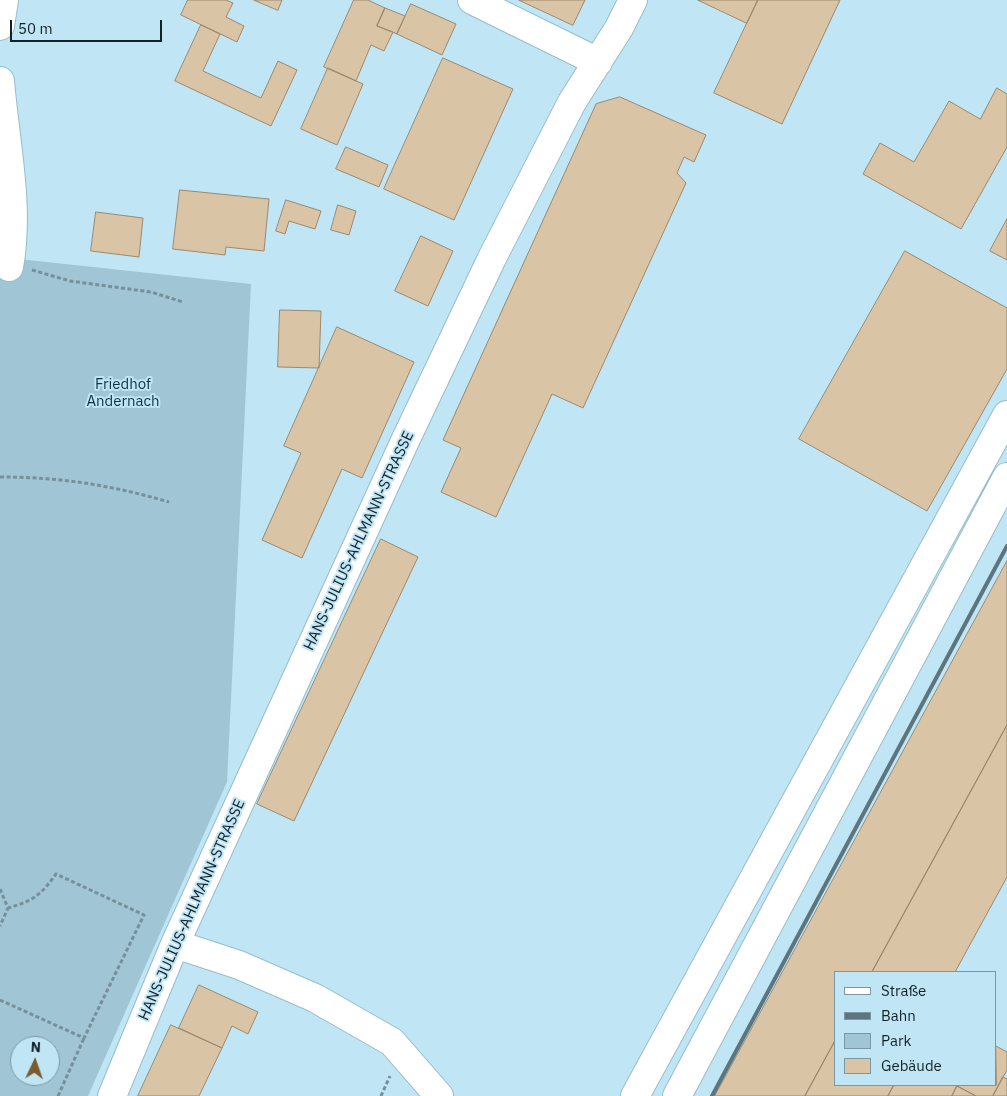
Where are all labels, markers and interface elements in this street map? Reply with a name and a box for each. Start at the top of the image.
scale bar [12,10,165,42]
text: 50 m [18,19,53,38]
park label: Friedhof Andernach [86,376,160,411]
street label: HANS-JULIUS-AHLMANN-STRASSE [300,428,418,654]
street label: HANS-JULIUS-AHLMANN-STRASSE [135,797,249,1023]
legend [834,971,997,1086]
text: Straße [881,981,926,1000]
text: Bahn [881,1006,916,1025]
text: Park [881,1031,911,1050]
north arrow [10,1036,60,1086]
text: N [30,1038,41,1056]
text: Gebäude [881,1056,942,1075]

